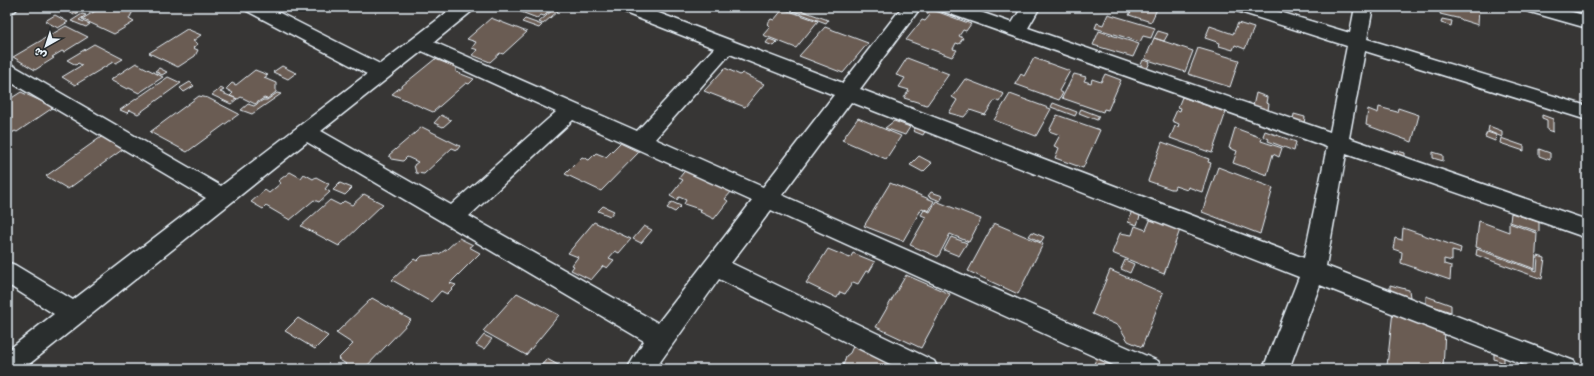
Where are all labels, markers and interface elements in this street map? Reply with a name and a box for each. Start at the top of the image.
north arrow [26,26,66,66]
text: ش [31,45,49,62]

